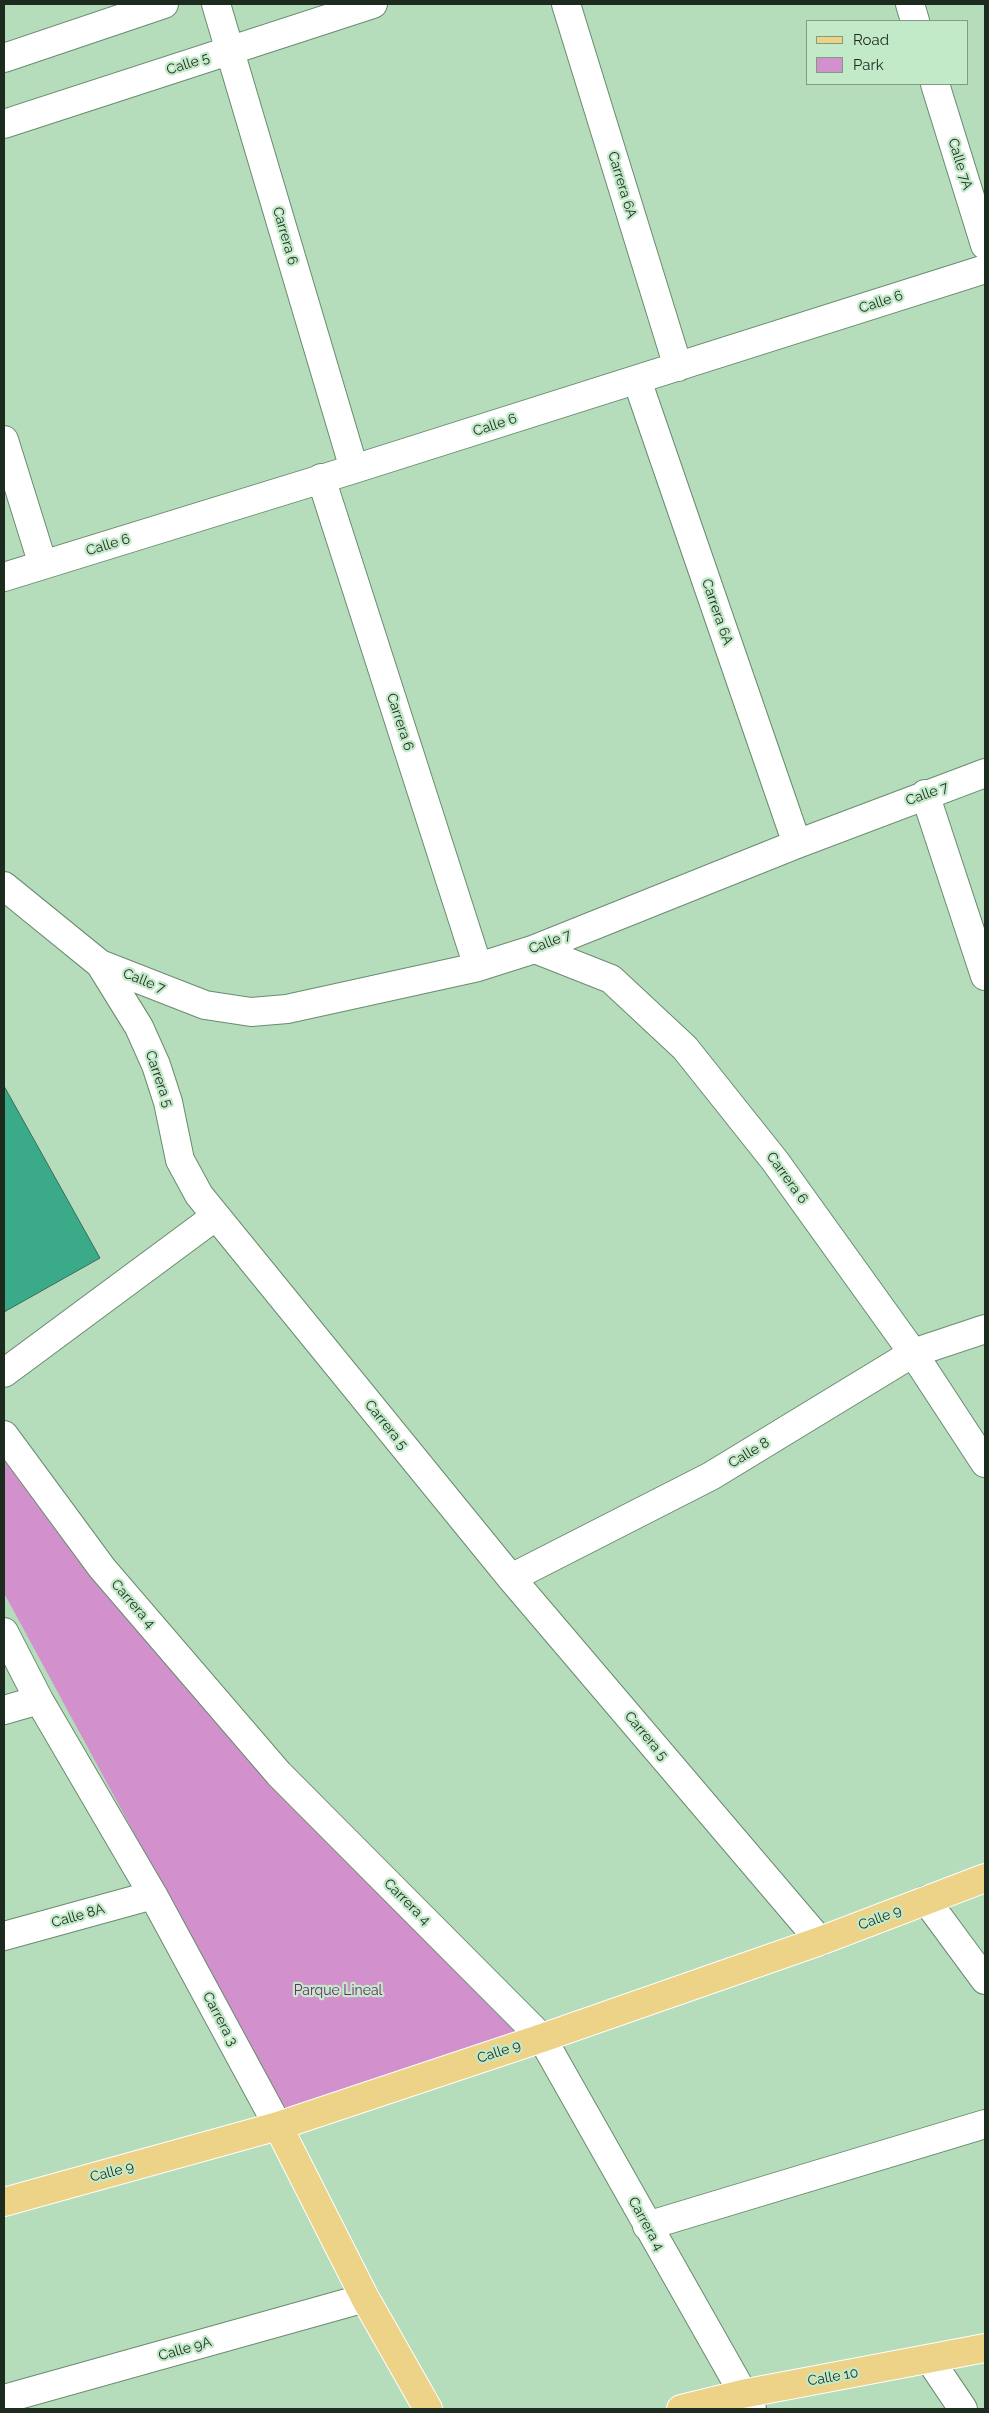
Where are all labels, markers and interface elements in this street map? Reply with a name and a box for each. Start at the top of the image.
legend [806,20,969,85]
text: Road [853,31,889,49]
street label: Calle 5 [164,49,212,79]
text: Park [853,56,884,74]
street label: Calle 7A [944,136,976,192]
street label: Carrera 6A [604,150,640,220]
street label: Carrera 6 [269,205,301,267]
street label: Calle 6 [857,287,905,317]
street label: Calle 6 [471,410,519,440]
street label: Calle 6 [84,530,132,560]
street label: Carrera 6A [698,577,736,647]
street label: Carrera 6 [383,691,417,753]
street label: Calle 7 [903,779,951,809]
street label: Calle 7 [526,926,574,958]
street label: Calle 7 [120,965,168,997]
street label: Carrera 5 [141,1048,177,1110]
street label: Carrera 6 [763,1149,811,1207]
street label: Carrera 5 [361,1397,411,1453]
street label: Calle 8 [725,1434,773,1472]
street label: Carrera 4 [107,1576,159,1632]
street label: Carrera 5 [621,1708,671,1764]
street label: Carrera 4 [380,1875,434,1929]
street label: Calle 8A [50,1900,106,1932]
street label: Calle 9 [856,1902,904,1934]
park label: Parque Lineal [294,1983,382,1999]
street label: Carrera 3 [199,1989,241,2049]
street label: Calle 9 [475,2037,523,2067]
street label: Calle 9 [88,2158,136,2186]
street label: Carrera 4 [624,2194,668,2254]
street label: Calle 9A [157,2333,213,2365]
street label: Calle 10 [806,2364,860,2390]

